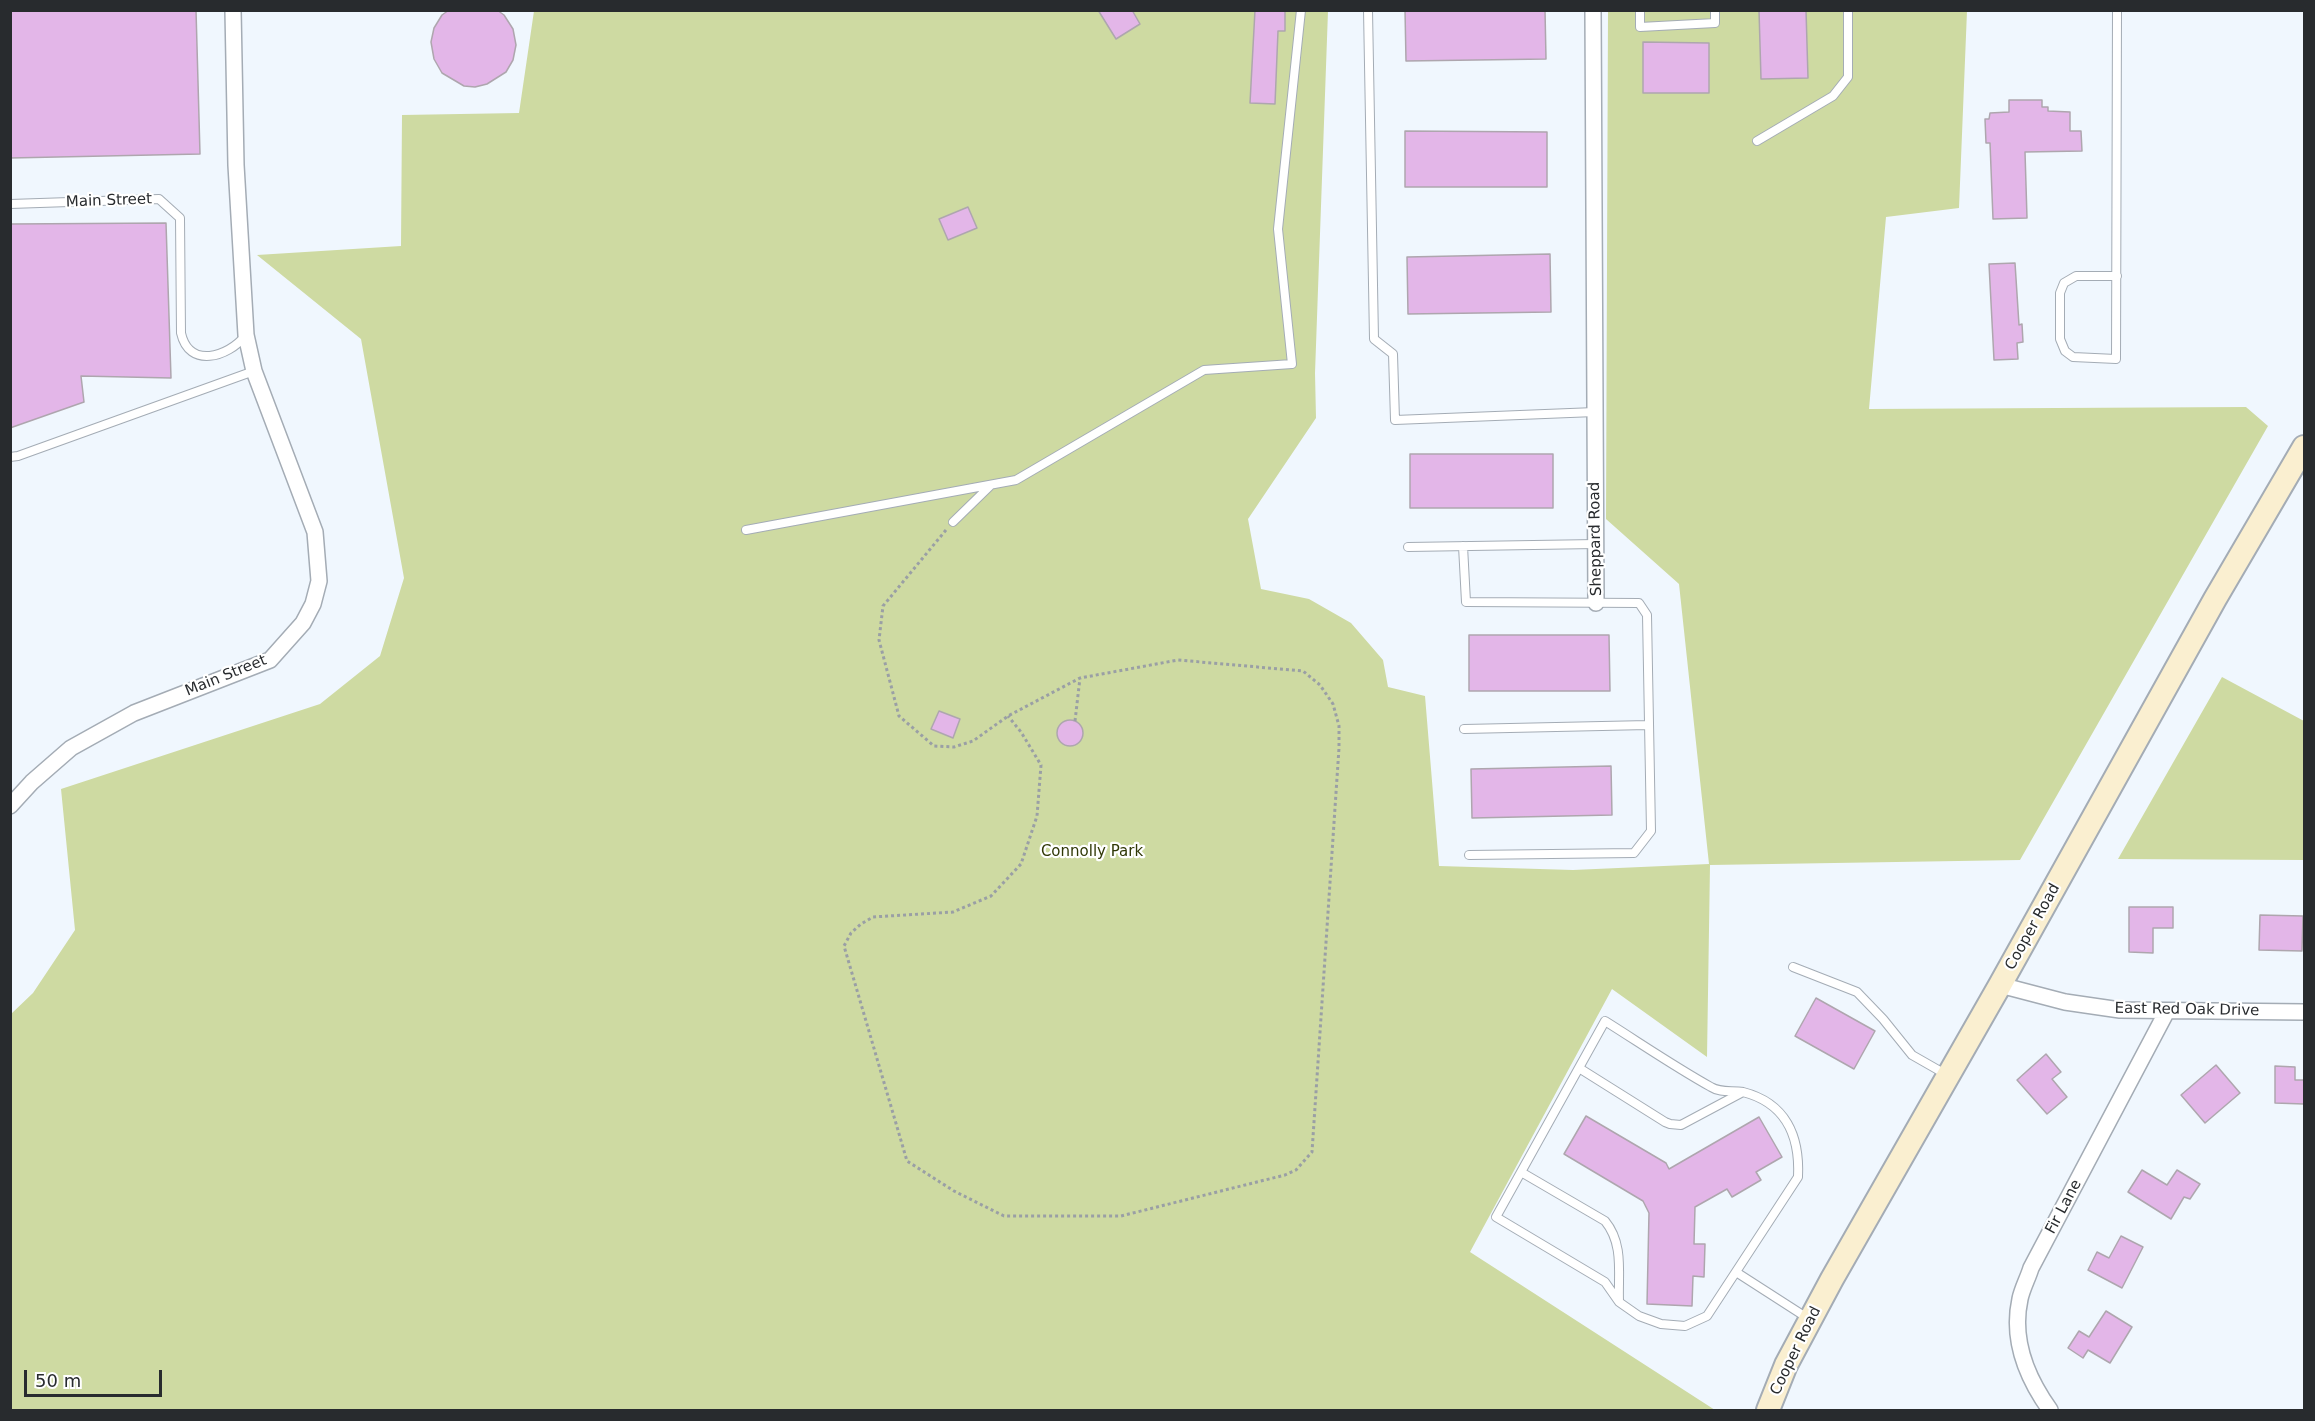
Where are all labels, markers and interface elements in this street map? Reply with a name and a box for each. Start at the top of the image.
street label: Main Street [66,191,152,211]
street label: Sheppard Road [1586,482,1606,596]
street label: Main Street [183,652,269,700]
park label: Connolly Park [1041,843,1143,861]
street label: Cooper Road [2002,881,2064,973]
street label: East Red Oak Drive [2114,1000,2260,1020]
street label: Fir Lane [2042,1177,2086,1237]
street label: Cooper Road [1767,1304,1825,1398]
scale bar [27,1358,165,1396]
text: 50 m [35,1370,81,1391]

